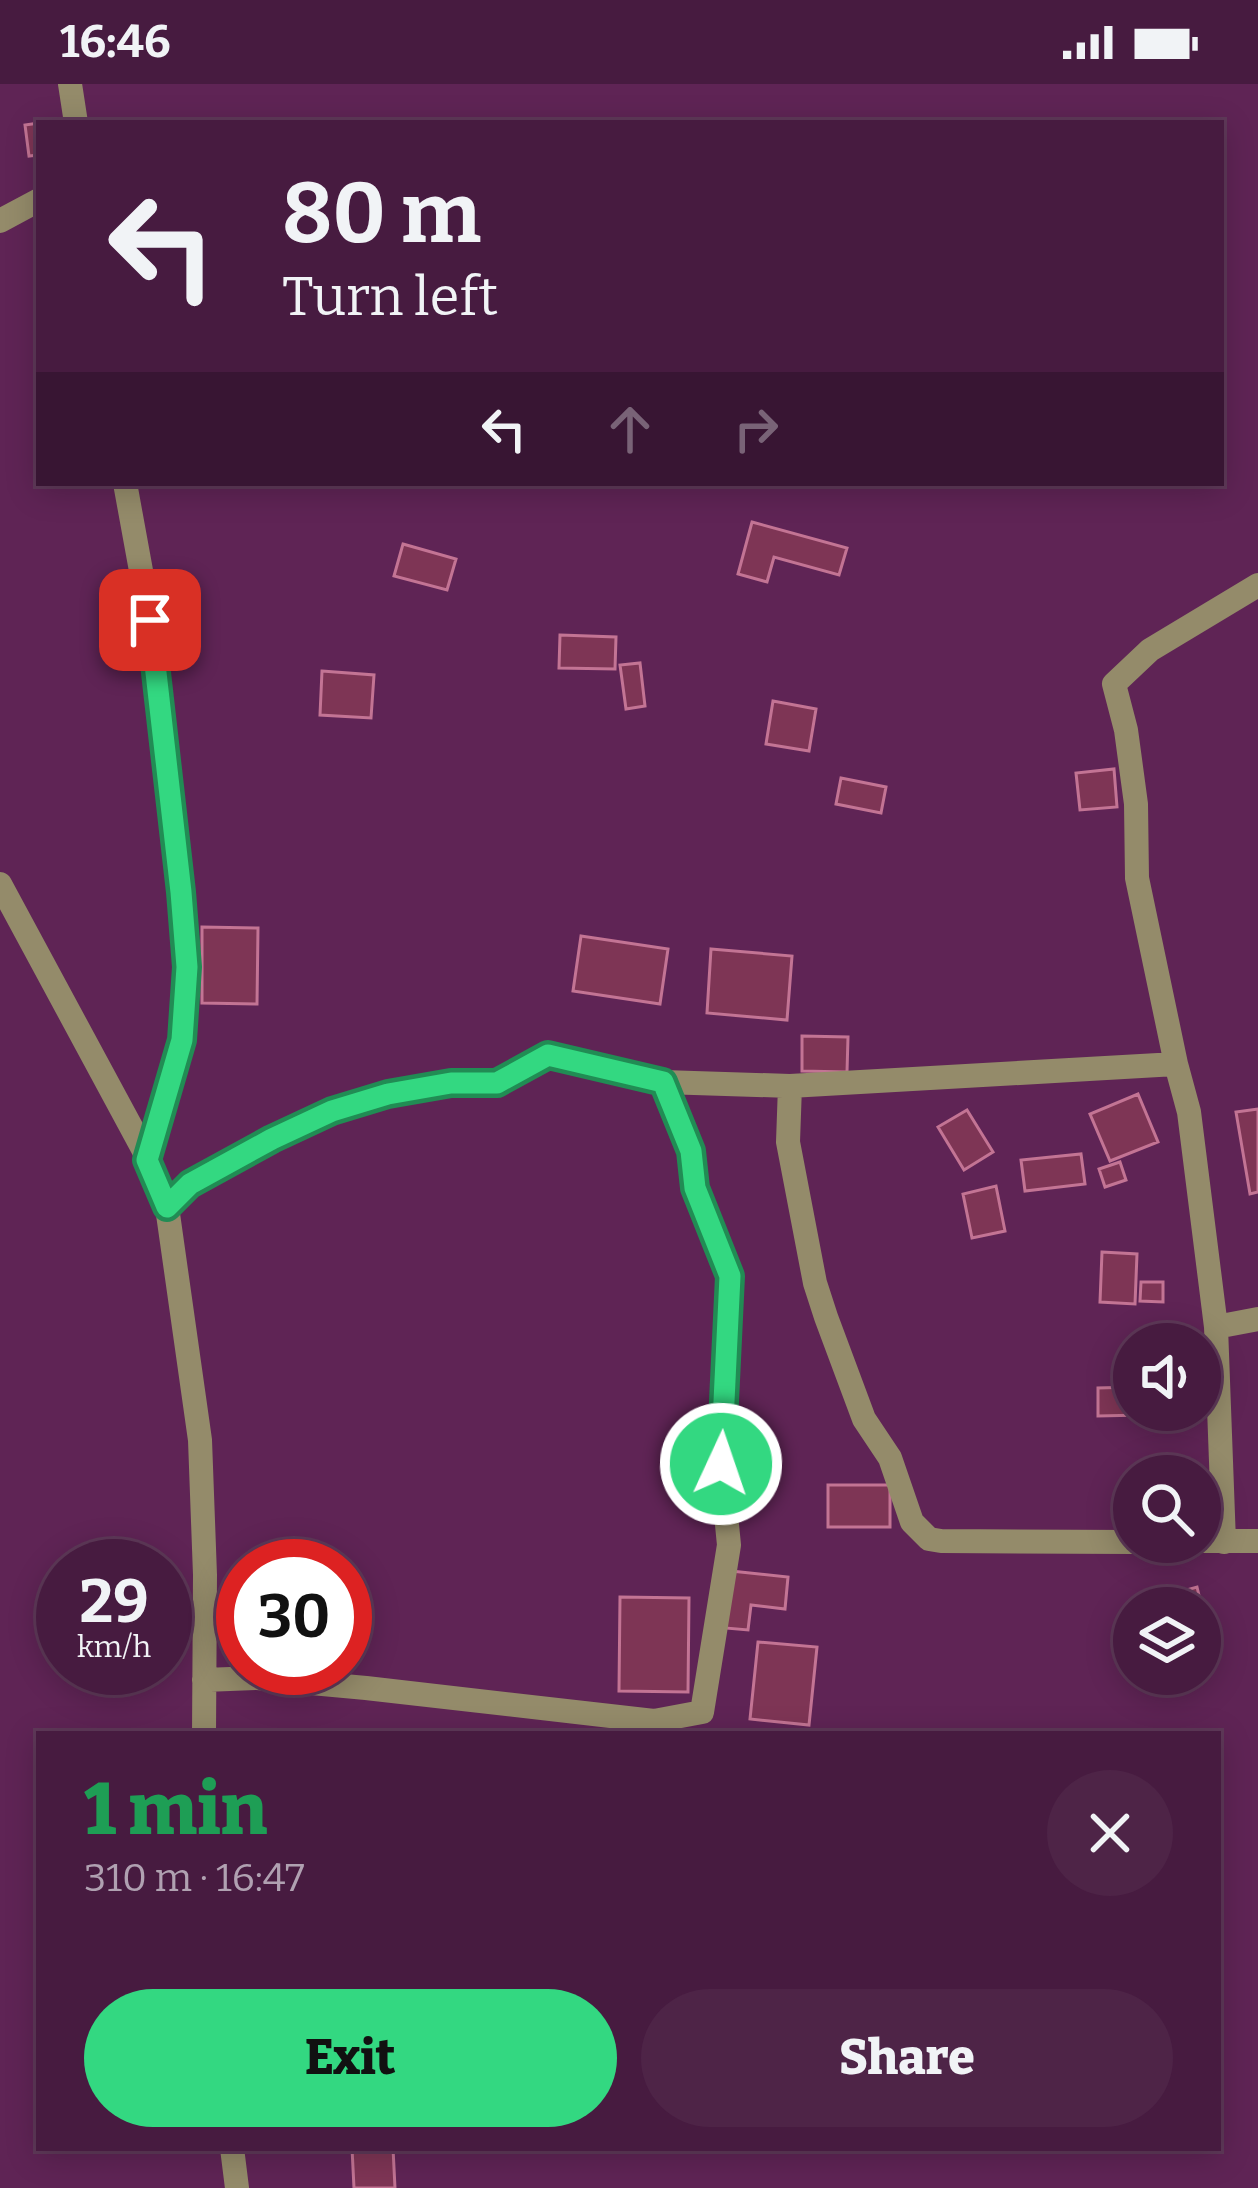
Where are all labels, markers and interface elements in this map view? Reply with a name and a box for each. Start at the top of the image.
text: 16:46 [60,15,171,69]
text: 80 m [282,163,481,264]
icon: left [84,168,240,324]
text: Turn left [282,265,498,329]
icon: left [471,396,537,462]
icon: ahead [597,396,663,462]
icon: right [723,396,789,462]
pin [99,569,201,671]
icon: arrive [117,587,183,653]
map controls [1113,1323,1221,1695]
button: sound [1113,1323,1221,1431]
position arrow [658,1401,784,1527]
button: search [1113,1455,1221,1563]
speed limit sign: 30 [216,1539,372,1695]
text: 29 [79,1566,149,1638]
button: layers [1113,1587,1221,1695]
text: km/h [77,1629,151,1665]
text: 1 min [84,1767,267,1853]
button: close [1047,1770,1173,1896]
text: 310 m · 16:47 [84,1855,305,1901]
button: Exit [84,1989,617,2127]
button: Share [641,1989,1173,2127]

